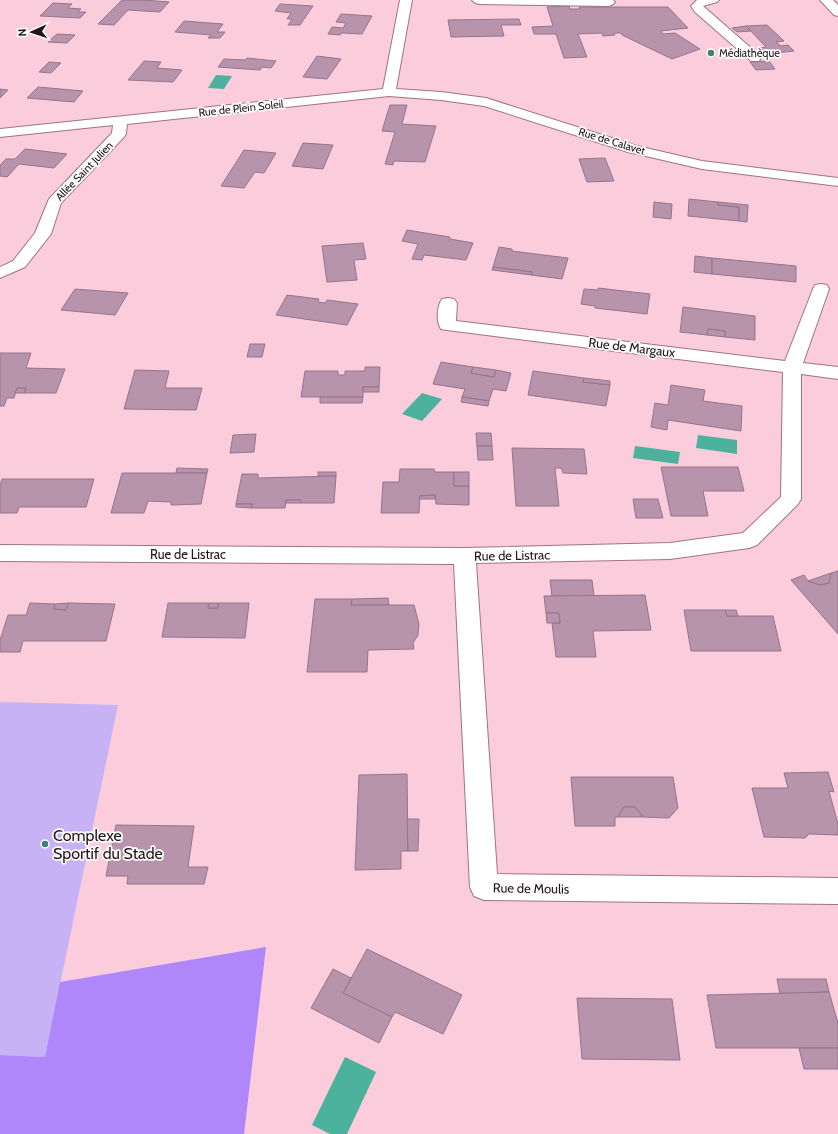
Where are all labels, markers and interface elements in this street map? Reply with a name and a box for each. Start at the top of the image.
north arrow [12,12,52,52]
text: N [15,28,29,37]
place label: Médiathèque [719,46,780,60]
marker: Médiathèque [706,48,716,58]
street label: Rue de Plein Soleil [198,97,285,119]
street label: Rue de Calavet [577,124,647,158]
street label: Allée Saint Julien [52,138,116,204]
street label: Rue de Margaux [588,334,677,360]
street label: Rue de Listrac [150,546,226,562]
street label: Rue de Listrac [474,546,550,564]
place label: Complexe Sportif du Stade [53,826,163,863]
marker: Complexe Sportif du Stade [40,839,50,849]
street label: Rue de Moulis [493,879,570,897]

